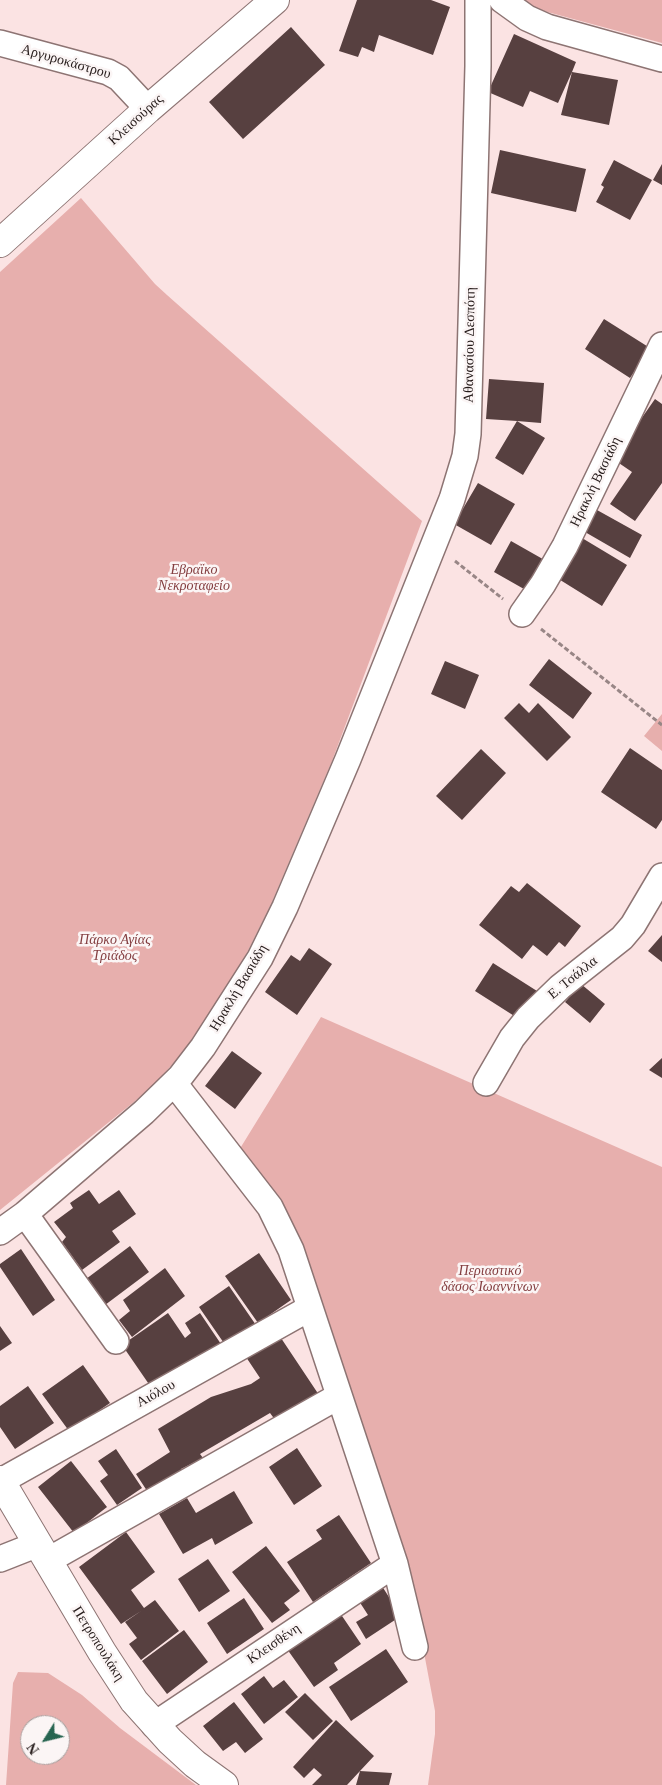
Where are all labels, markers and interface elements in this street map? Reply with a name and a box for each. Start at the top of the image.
street label: Αργυροκάστρου [19,41,113,83]
street label: Κλεισούρας [105,91,167,149]
street label: Αθανασίου Δεσπότη [461,287,479,403]
street label: Ηρακλή Βασιάδη [567,434,625,530]
park label: Εβραϊκο Νεκροταφείο [158,562,230,594]
park label: Πάρκο Αγίας Τριάδος [79,932,151,964]
street label: Ηρακλή Βασιάδη [207,942,271,1034]
street label: Ε. Τσάλλα [545,953,601,1003]
park label: Περιαστικό δάσος Ιωαννίνων [441,1263,539,1295]
street label: Αιόλου [134,1377,178,1411]
street label: Πετροπουλάκη [68,1603,128,1685]
street label: Κλεισθένη [244,1620,304,1668]
north arrow [20,1715,70,1765]
text: N [24,1740,42,1757]

